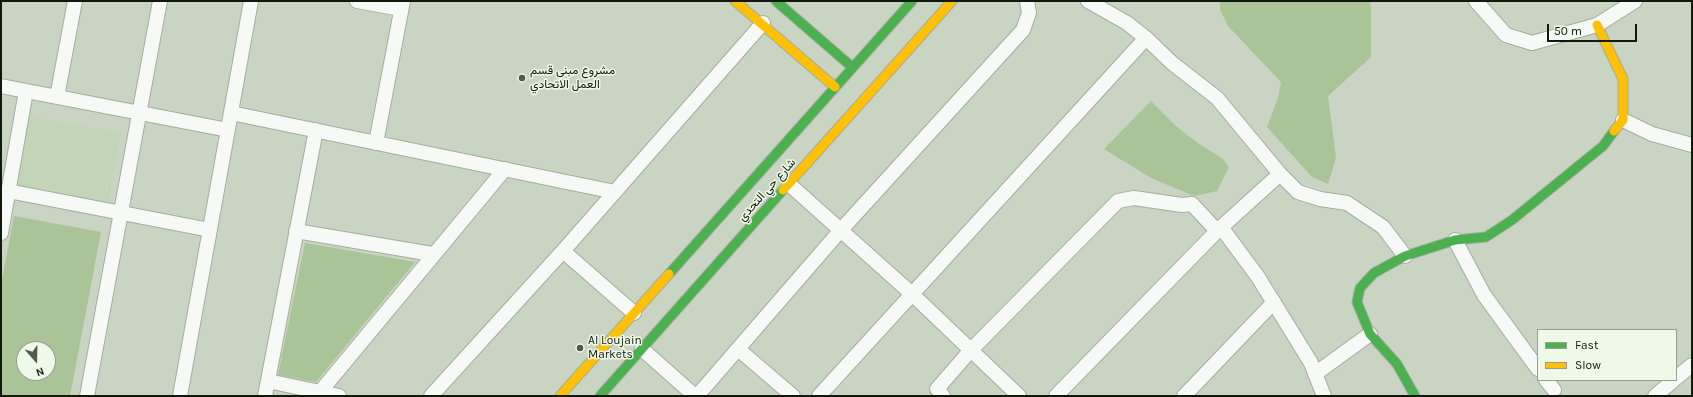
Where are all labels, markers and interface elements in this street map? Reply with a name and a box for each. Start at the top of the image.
scale bar [1549,16,1639,42]
text: 50 m [1554,24,1582,38]
place label: مشروع مبنى قسم العمل الاتحادي [530,64,615,92]
marker: مشروع مبنى قسم العمل الاتحادي [517,73,527,83]
street label: شارع حي التحدي [735,156,799,224]
legend [1537,329,1677,381]
place label: Al Loujain Markets [588,334,642,362]
text: Fast [1575,338,1598,352]
north arrow [16,341,56,381]
marker: Al Loujain Markets [575,343,585,353]
text: Slow [1575,358,1601,372]
text: N [34,364,46,379]

